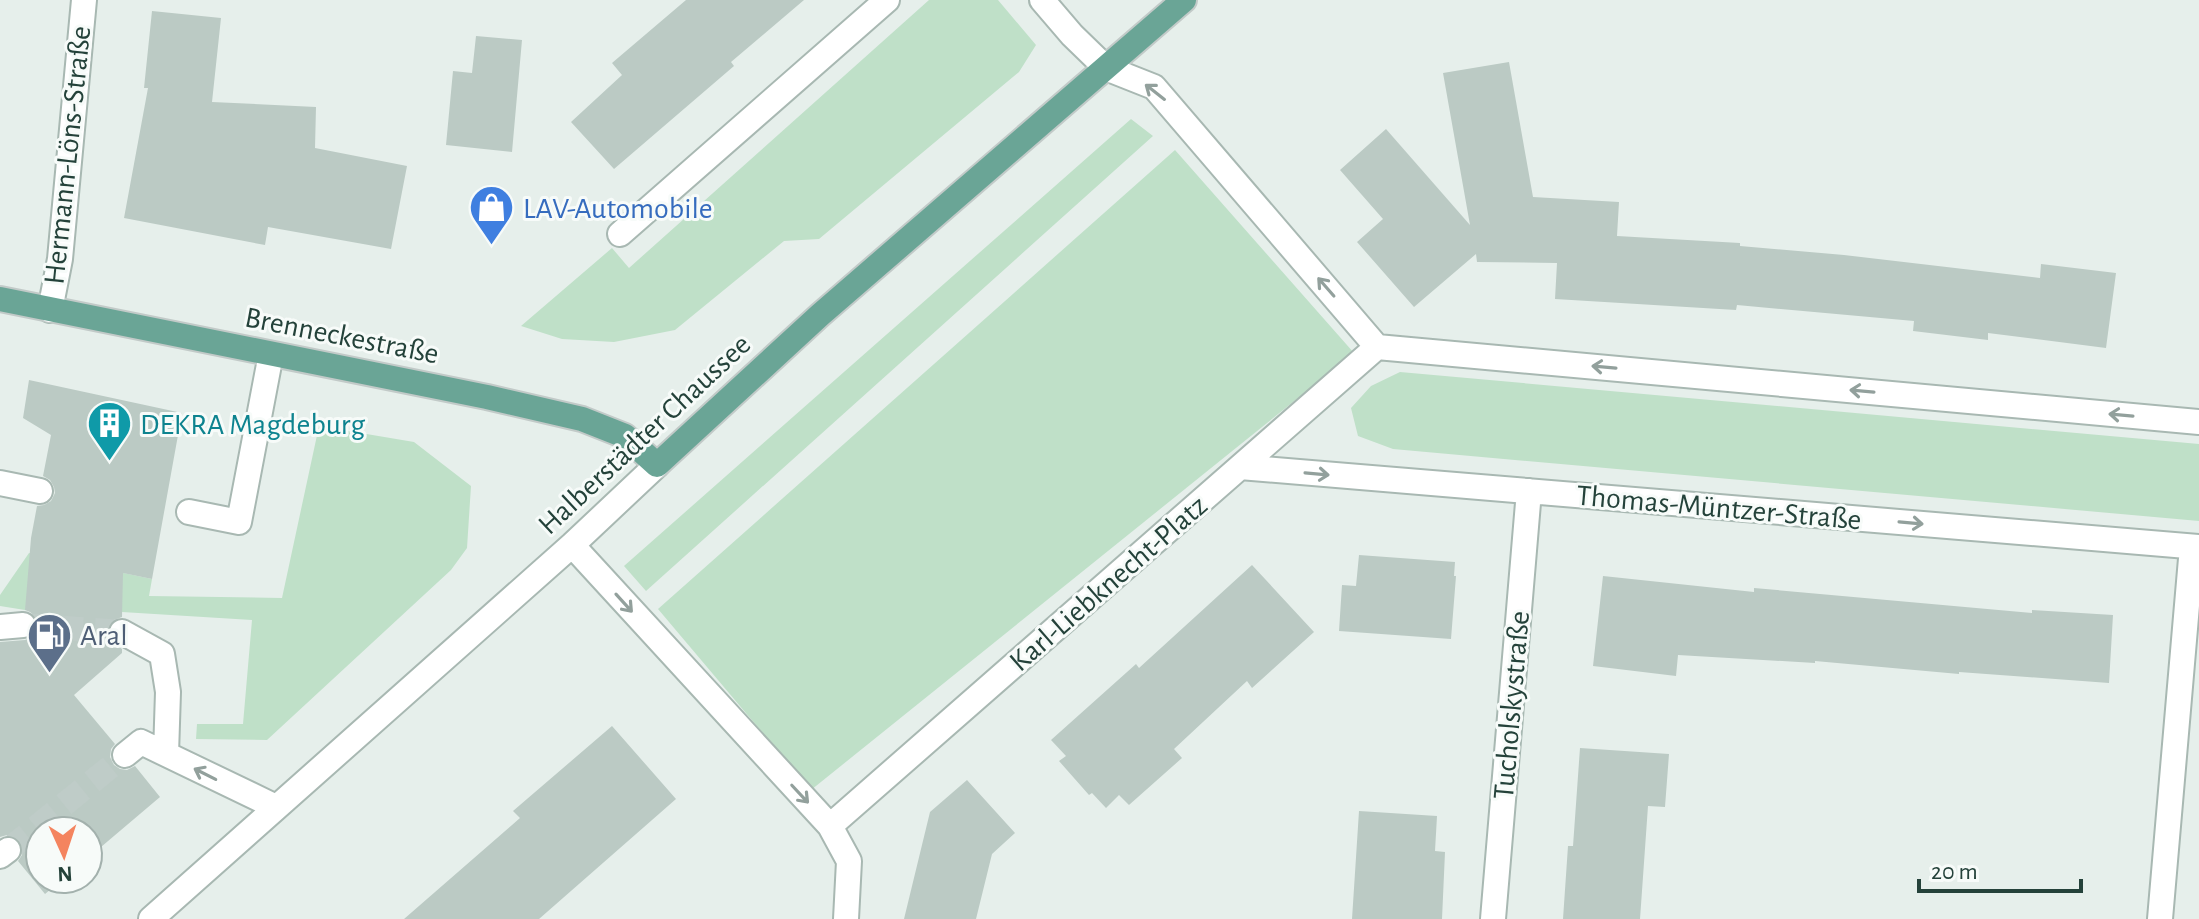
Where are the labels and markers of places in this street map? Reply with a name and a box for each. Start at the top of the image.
shop icon: LAV-Automobile [468,184,516,247]
place label: LAV-Automobile [523,194,713,224]
building icon: DEKRA Magdeburg [85,400,133,463]
place label: DEKRA Magdeburg [140,410,366,440]
fuel station icon: Aral [25,611,73,674]
place label: Aral [80,621,128,651]

